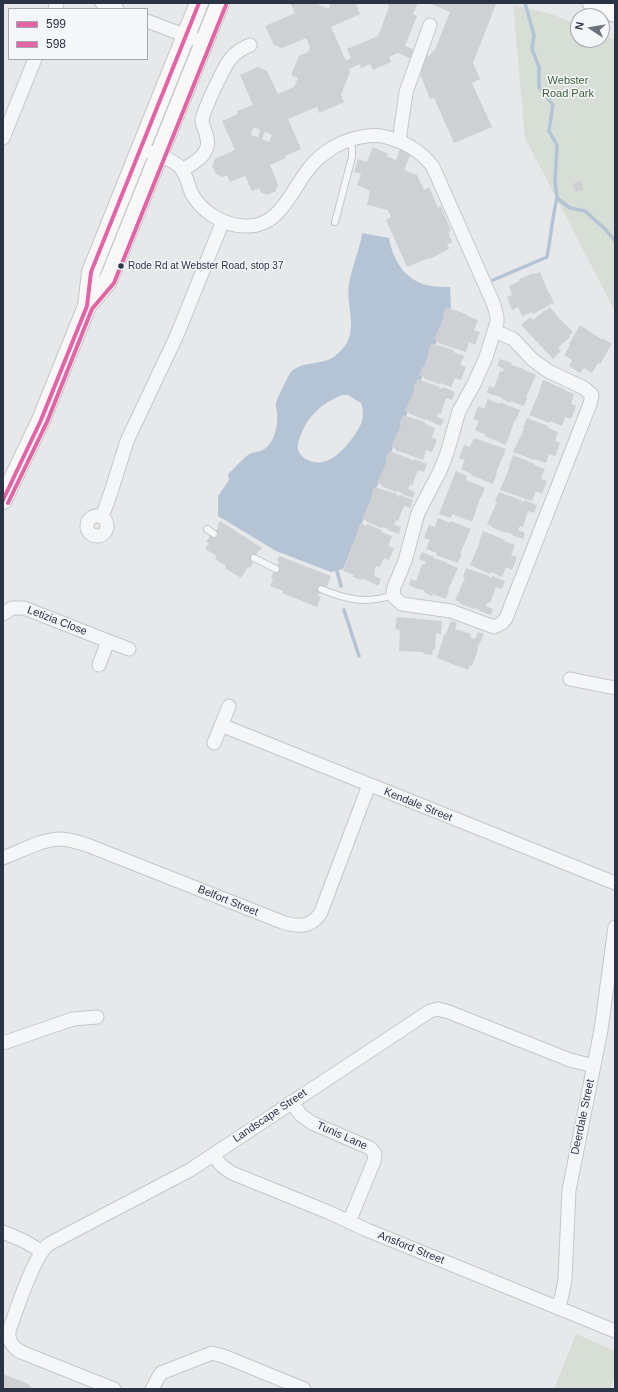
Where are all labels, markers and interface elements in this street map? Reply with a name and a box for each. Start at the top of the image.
legend [8,8,148,60]
north arrow [570,8,610,48]
text: 599 [46,17,66,31]
text: N [573,21,586,31]
text: 598 [46,37,66,51]
park label: Webster Road Park [542,74,594,100]
place label: Rode Rd at Webster Road, stop 37 [128,260,283,272]
marker: Rode Rd at Webster Road, stop 37 [116,261,126,271]
street label: Letizia Close [25,604,89,638]
street label: Kendale Street [382,785,454,825]
street label: Belfort Street [196,883,260,919]
street label: Deerdale Street [569,1078,597,1156]
street label: Landscape Street [231,1086,309,1146]
street label: Tunis Lane [315,1119,369,1153]
street label: Ansford Street [376,1229,446,1267]

